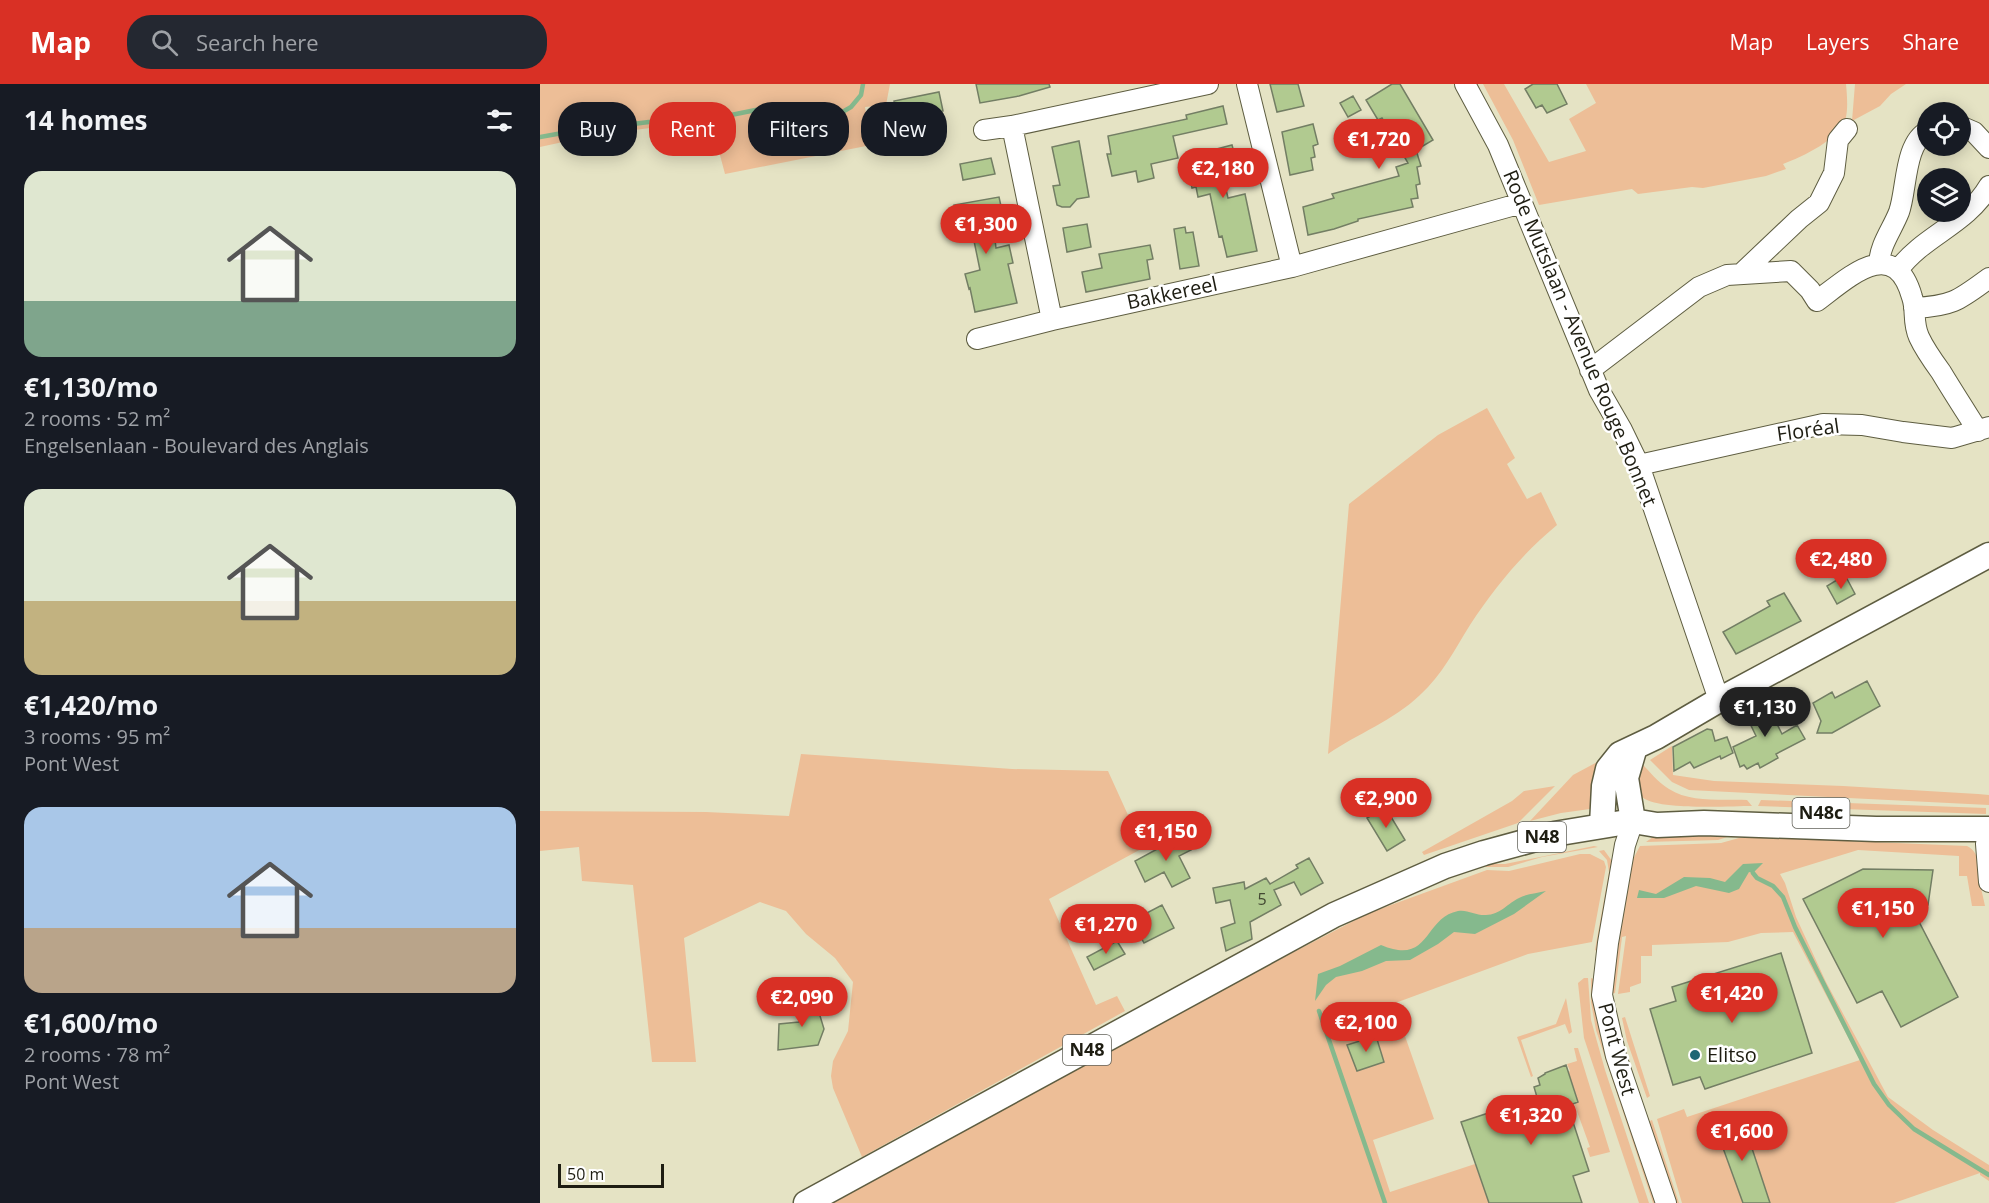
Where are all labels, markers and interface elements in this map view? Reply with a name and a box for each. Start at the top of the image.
search box [127,15,547,69]
text: Map [30,23,91,61]
icon: search [148,26,181,59]
text: Search here [196,27,319,57]
text: Map [1730,28,1773,56]
text: Layers [1806,28,1870,56]
text: Share [1903,28,1959,56]
text: 14 homes [24,102,148,138]
chip: Buy [558,102,637,156]
chip: Rent [649,102,736,156]
chip: Filters [748,102,849,156]
chip: New [861,102,947,156]
map controls [1917,102,1971,222]
button: locate [1917,102,1971,156]
icon: filters [483,104,516,137]
pin: €1,720 [1330,119,1428,170]
text: €1,720 [1348,125,1410,152]
pin: €2,180 [1174,148,1272,199]
text: €2,180 [1192,154,1254,181]
street label: Rode Mutslaan - Avenue Rouge Bonnet [1497,165,1664,510]
button: layers [1917,168,1971,222]
pin: €1,300 [937,204,1035,255]
icon: home [216,210,324,318]
text: €1,300 [955,210,1017,237]
street label: Bakkereel [1124,270,1220,315]
text: €1,130/mo [24,369,158,405]
text: 2 rooms · 52 m² [24,405,170,432]
street label: Floréal [1775,412,1841,447]
text: Engelsenlaan - Boulevard des Anglais [24,432,369,459]
icon: home [216,528,324,636]
pin: €2,480 [1792,539,1890,590]
text: €2,480 [1810,545,1872,572]
text: €1,420/mo [24,687,158,723]
pin: €1,130 [1716,687,1814,738]
text: €1,130 [1734,693,1796,720]
text: 3 rooms · 95 m² [24,723,170,750]
text: Pont West [24,750,119,777]
pin: €2,900 [1337,778,1435,829]
text: €2,900 [1355,784,1417,811]
road number: N48c [1792,798,1850,828]
pin: €1,150 [1117,811,1215,862]
text: €1,150 [1135,817,1197,844]
road number: N48 [1518,822,1566,852]
icon: home [216,846,324,954]
house number: 5 [1257,888,1267,910]
pin: €1,150 [1834,888,1932,939]
text: €1,150 [1852,894,1914,921]
pin: €1,270 [1057,904,1155,955]
text: €1,270 [1075,910,1137,937]
pin: €1,420 [1683,973,1781,1024]
pin: €2,090 [753,977,851,1028]
text: €1,420 [1701,979,1763,1006]
text: €2,090 [771,983,833,1010]
street label: Pont West [1592,999,1643,1098]
pin: €2,100 [1317,1002,1415,1053]
text: €1,600/mo [24,1005,158,1041]
text: €2,100 [1335,1008,1397,1035]
road number: N48 [1063,1035,1111,1065]
text: 2 rooms · 78 m² [24,1041,170,1068]
place label: Elitso [1707,1041,1757,1068]
marker: Elitso [1688,1048,1702,1062]
text: Pont West [24,1068,119,1095]
pin: €1,320 [1482,1095,1580,1146]
text: €1,320 [1500,1101,1562,1128]
pin: €1,600 [1693,1111,1791,1162]
text: €1,600 [1711,1117,1773,1144]
scale bar [558,1161,664,1188]
text: 50 m [567,1163,604,1185]

